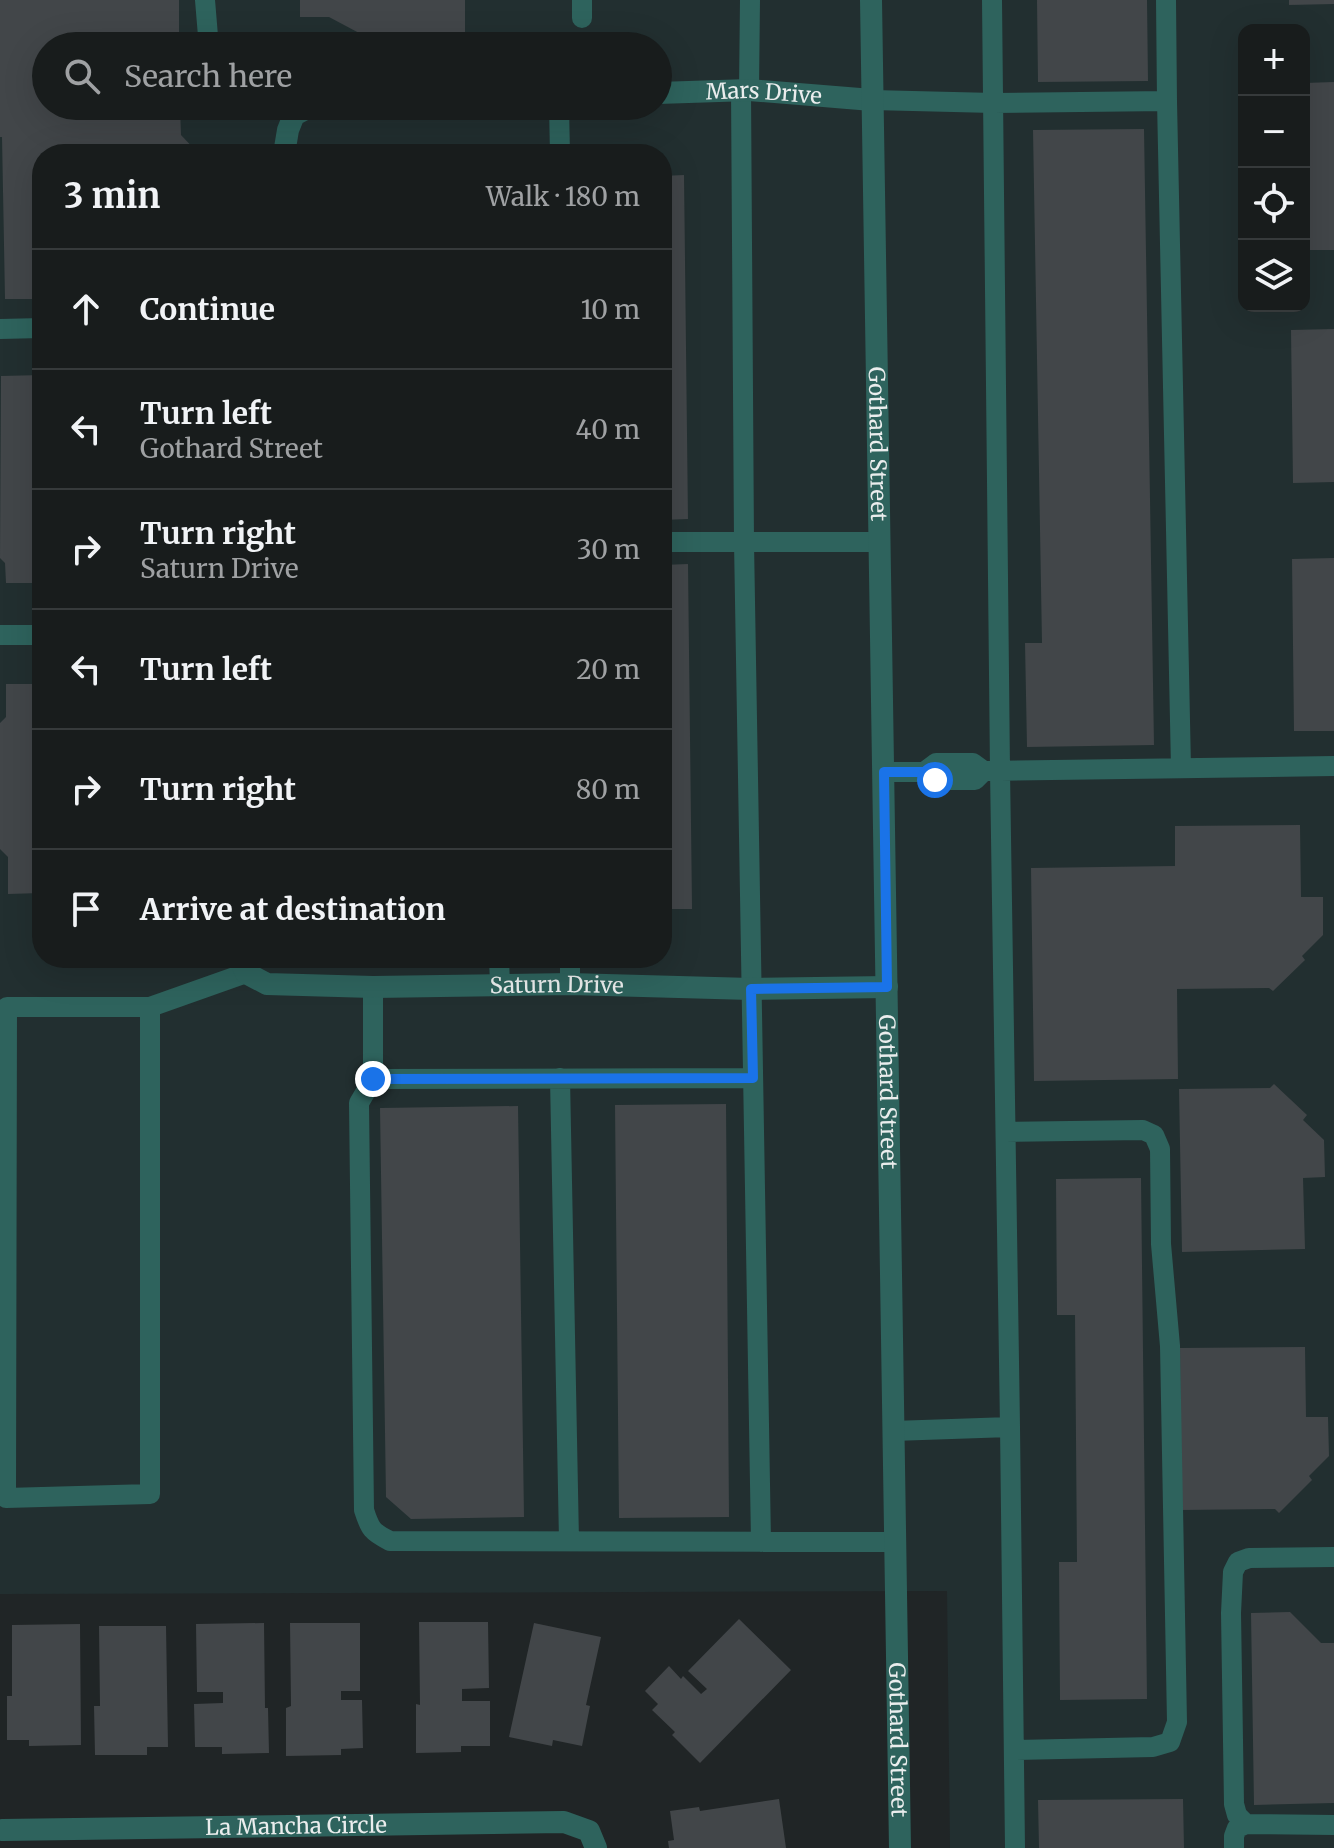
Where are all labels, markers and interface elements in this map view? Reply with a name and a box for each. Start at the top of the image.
map controls [1238,24,1310,312]
button: + [1238,24,1310,96]
search box [32,32,672,120]
icon: search [60,54,104,98]
text: Search here [124,57,292,95]
street label: Mars Drive [705,76,823,110]
button: − [1238,96,1310,168]
button: locate [1238,168,1310,240]
text: 3 min [64,175,160,217]
text: Walk · 180 m [486,180,640,213]
button: layers [1238,240,1310,312]
icon: ahead [64,287,108,331]
text: Continue [140,290,275,328]
text: 10 m [581,293,640,326]
street label: Gothard Street [863,366,893,522]
text: Turn left [140,394,272,432]
icon: left [64,407,108,451]
text: 40 m [576,413,640,446]
text: Gothard Street [140,432,323,465]
text: Turn right [140,514,296,552]
icon: right [64,527,108,571]
text: 30 m [577,533,640,566]
text: Saturn Drive [140,552,299,585]
icon: left [64,647,108,691]
text: Turn left [140,650,272,688]
text: 20 m [576,653,640,686]
route start [917,762,953,798]
icon: right [64,767,108,811]
text: Turn right [140,770,296,808]
text: 80 m [576,773,640,806]
icon: arrive [64,887,108,931]
text: Arrive at destination [140,890,446,928]
street label: Saturn Drive [489,970,624,999]
street label: Gothard Street [873,1014,903,1170]
route end [355,1061,391,1097]
street label: Gothard Street [883,1662,914,1818]
street label: La Mancha Circle [205,1811,387,1841]

